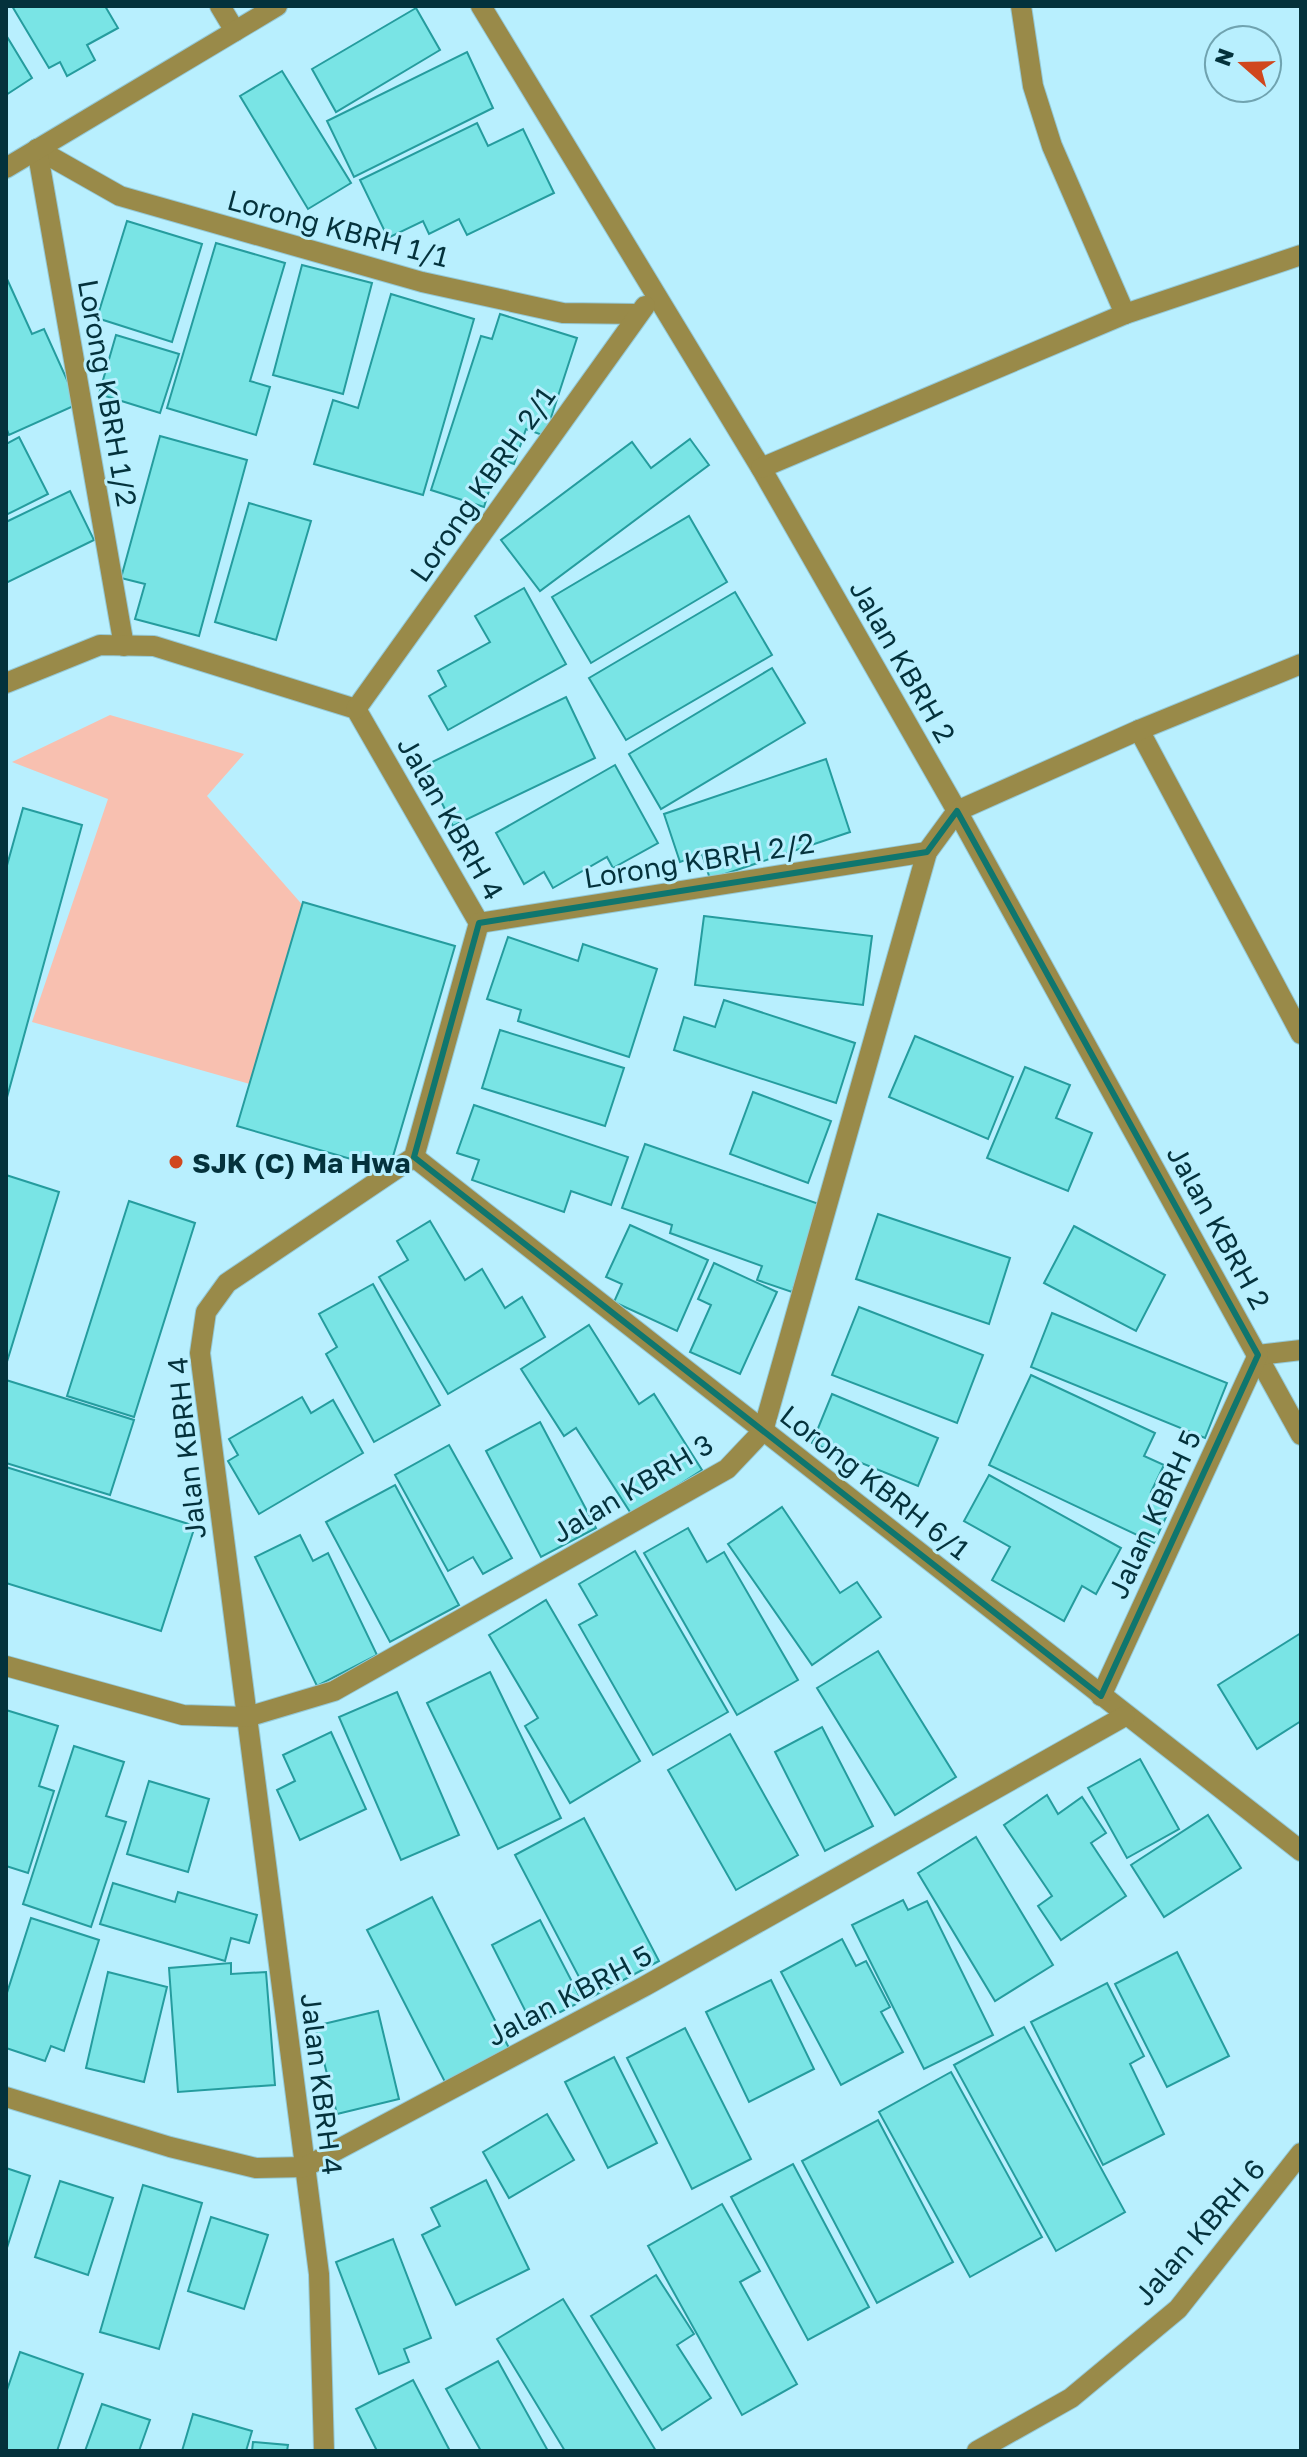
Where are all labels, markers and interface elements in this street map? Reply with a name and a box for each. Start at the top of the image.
north arrow [1203,24,1283,104]
text: N [1208,45,1239,69]
street label: Lorong KBRH 1/1 [224,183,452,273]
street label: Lorong KBRH 1/2 [72,277,144,509]
street label: Lorong KBRH 2/1 [403,380,561,588]
street label: Jalan KBRH 2 [843,574,963,748]
street label: Jalan KBRH 4 [391,731,511,905]
street label: Lorong KBRH 2/2 [582,826,816,894]
street label: Jalan KBRH 2 [1160,1139,1278,1315]
place label: SJK (C) Ma Hwa [192,1146,410,1179]
marker: SJK (C) Ma Hwa [167,1153,185,1171]
street label: Jalan KBRH 4 [160,1355,212,1541]
street label: Lorong KBRH 6/1 [774,1398,976,1566]
street label: Jalan KBRH 5 [1101,1425,1207,1603]
street label: Jalan KBRH 3 [545,1427,719,1549]
street label: Jalan KBRH 5 [481,1938,657,2052]
street label: Jalan KBRH 4 [294,1991,350,2177]
street label: Jalan KBRH 6 [1127,2152,1271,2312]

